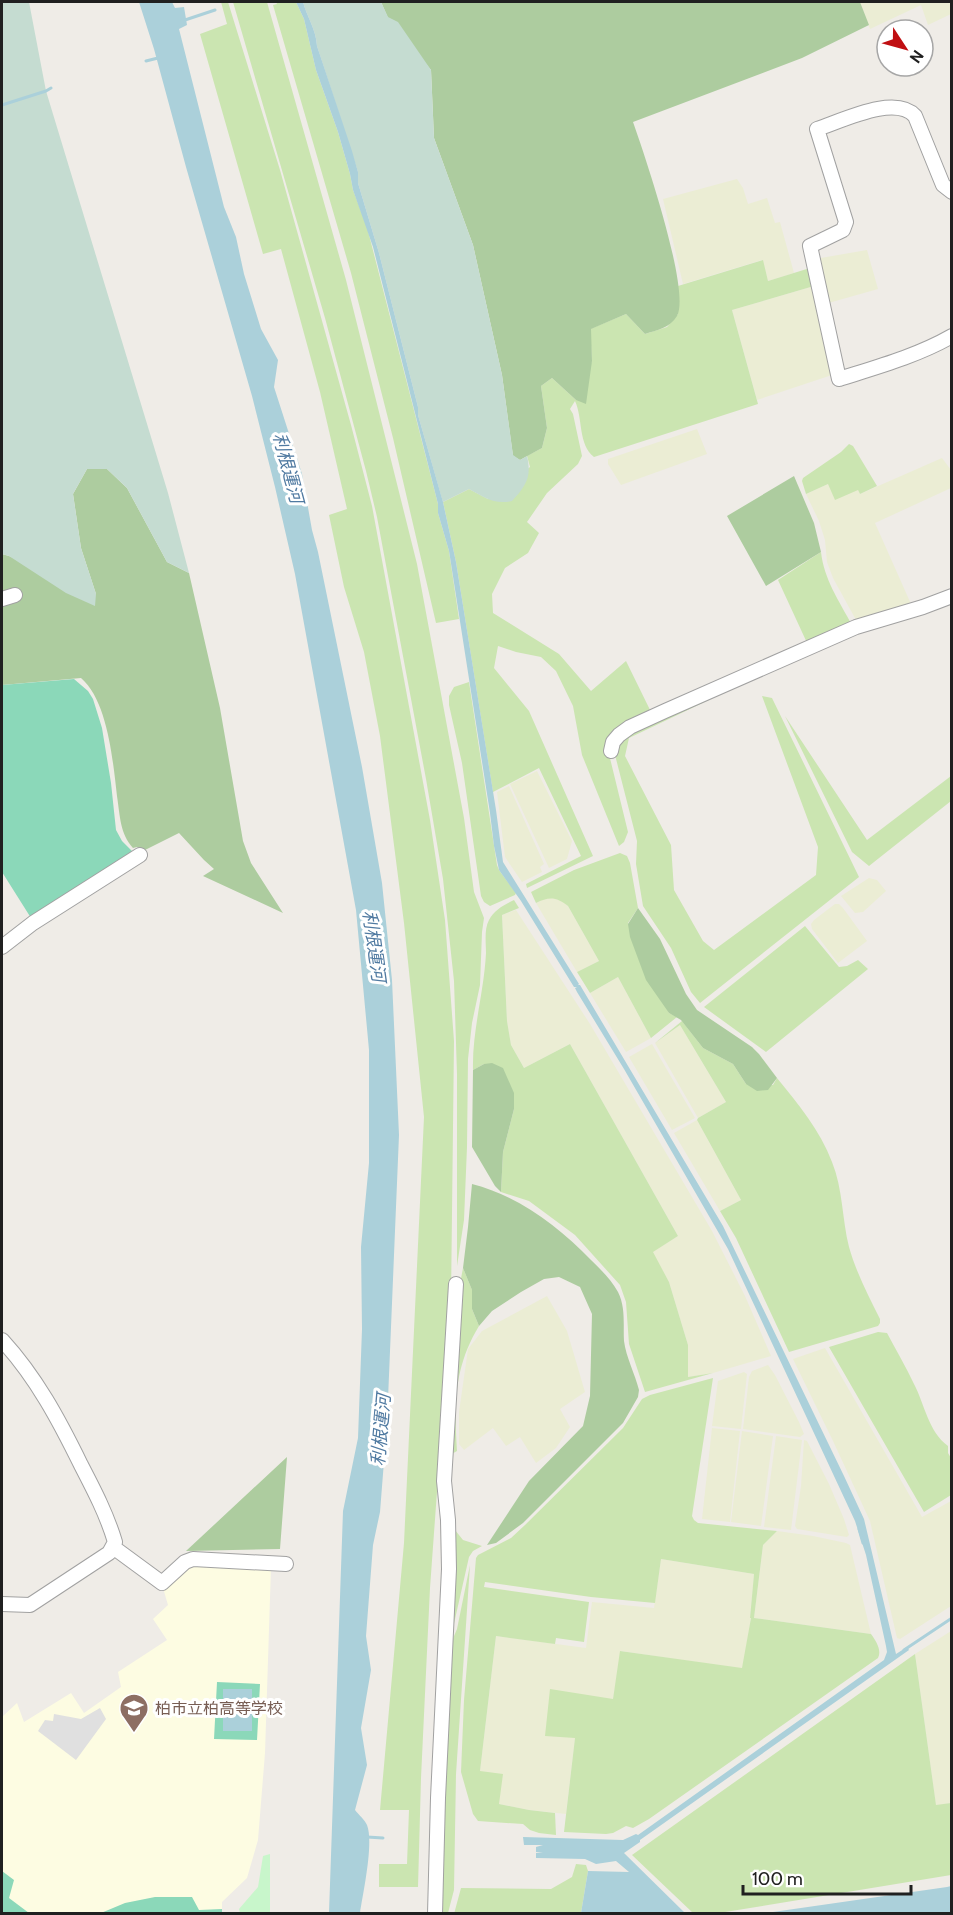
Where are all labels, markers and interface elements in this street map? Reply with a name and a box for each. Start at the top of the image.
north arrow [875,18,935,78]
text: N [906,46,928,67]
water label: 利根運河 [268,430,309,509]
water label: 利根運河 [358,909,390,986]
water label: 利根運河 [367,1390,395,1467]
school or university icon: 柏市立柏高等学校 [118,1692,150,1734]
place label: 柏市立柏高等学校 [155,1699,283,1718]
scale bar [743,1858,911,1896]
text: 100 m [752,1868,803,1890]

